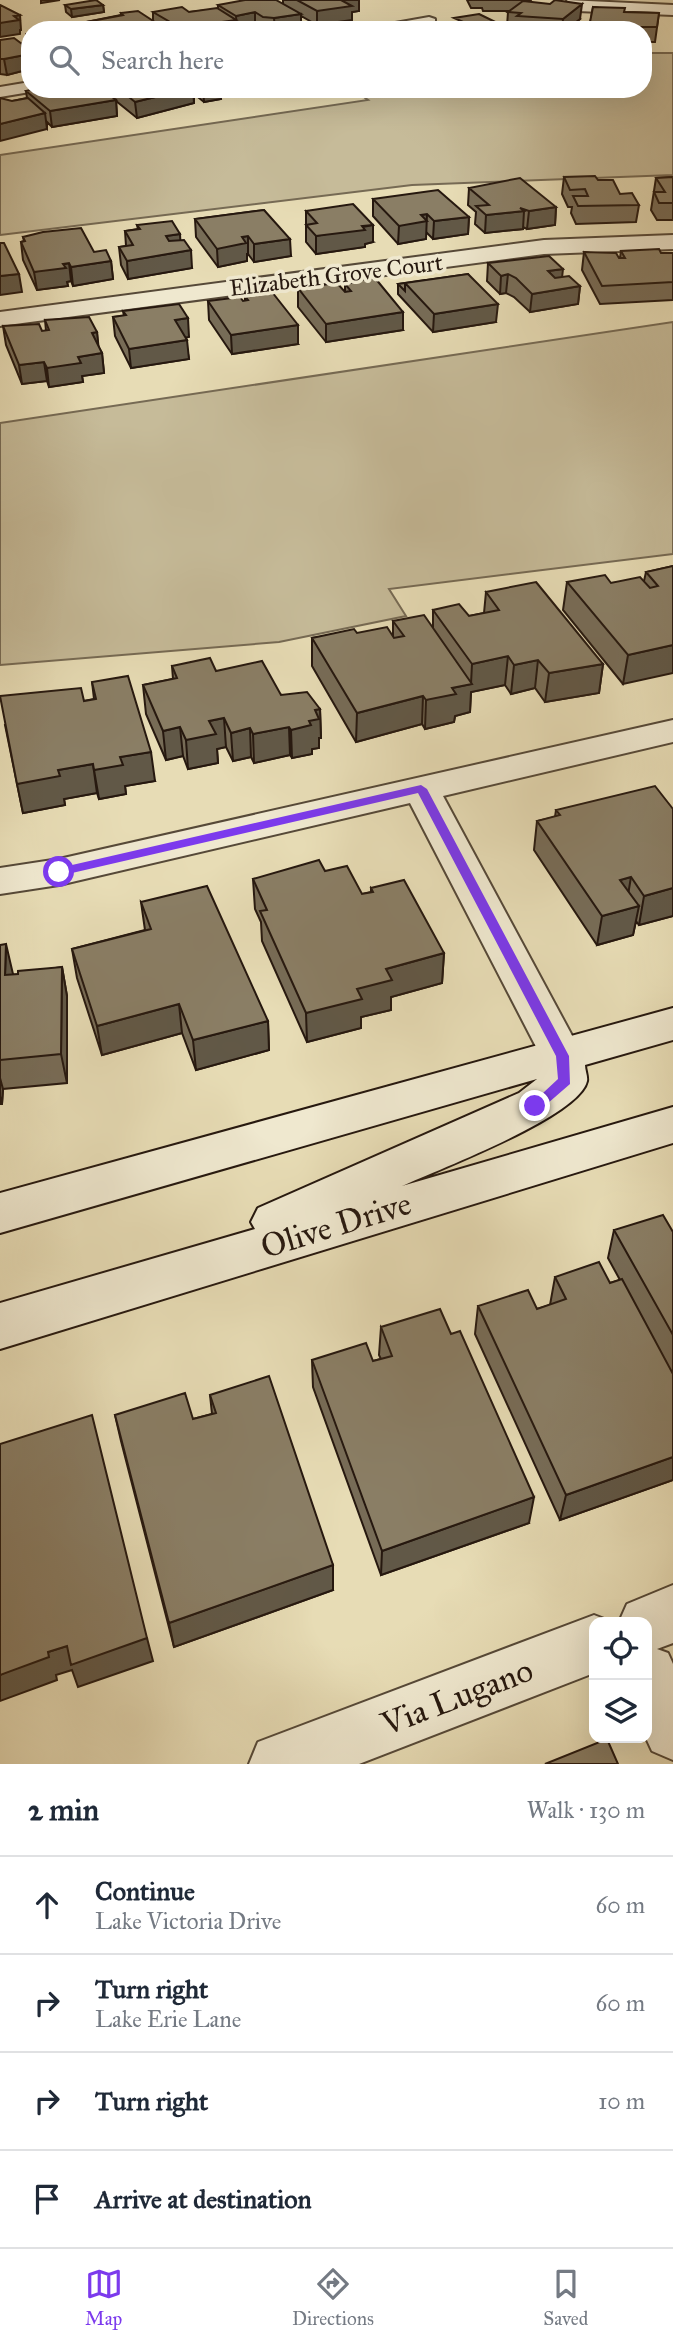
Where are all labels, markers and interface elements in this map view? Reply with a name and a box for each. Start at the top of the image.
search box [21,21,652,98]
icon: search [45,41,83,79]
text: Search here [101,44,224,76]
street label: Elizabeth Grove Court [228,248,444,302]
route start [43,856,74,887]
route end [519,1090,550,1121]
street label: Olive Drive [256,1183,416,1267]
map controls [589,1617,652,1743]
button: locate [589,1617,652,1680]
street label: Via Lugano [375,1650,538,1745]
button: layers [589,1680,652,1743]
text: 2 min [28,1792,99,1828]
text: Walk · 130 m [527,1796,645,1824]
text: Continue [95,1875,195,1907]
icon: ahead [28,1886,66,1924]
text: 60 m [596,1891,645,1919]
text: Lake Victoria Drive [95,1907,281,1935]
text: Turn right [95,1973,208,2005]
icon: right [28,1984,66,2022]
text: 60 m [596,1989,645,2017]
text: Lake Erie Lane [95,2005,241,2033]
icon: right [28,2082,66,2120]
text: Turn right [95,2085,208,2117]
text: 10 m [598,2087,645,2115]
icon: arrive [28,2180,66,2218]
text: Arrive at destination [95,2183,312,2215]
tab: Map [85,2265,123,2330]
tab: Directions [292,2265,374,2330]
tab: Saved [543,2265,588,2330]

